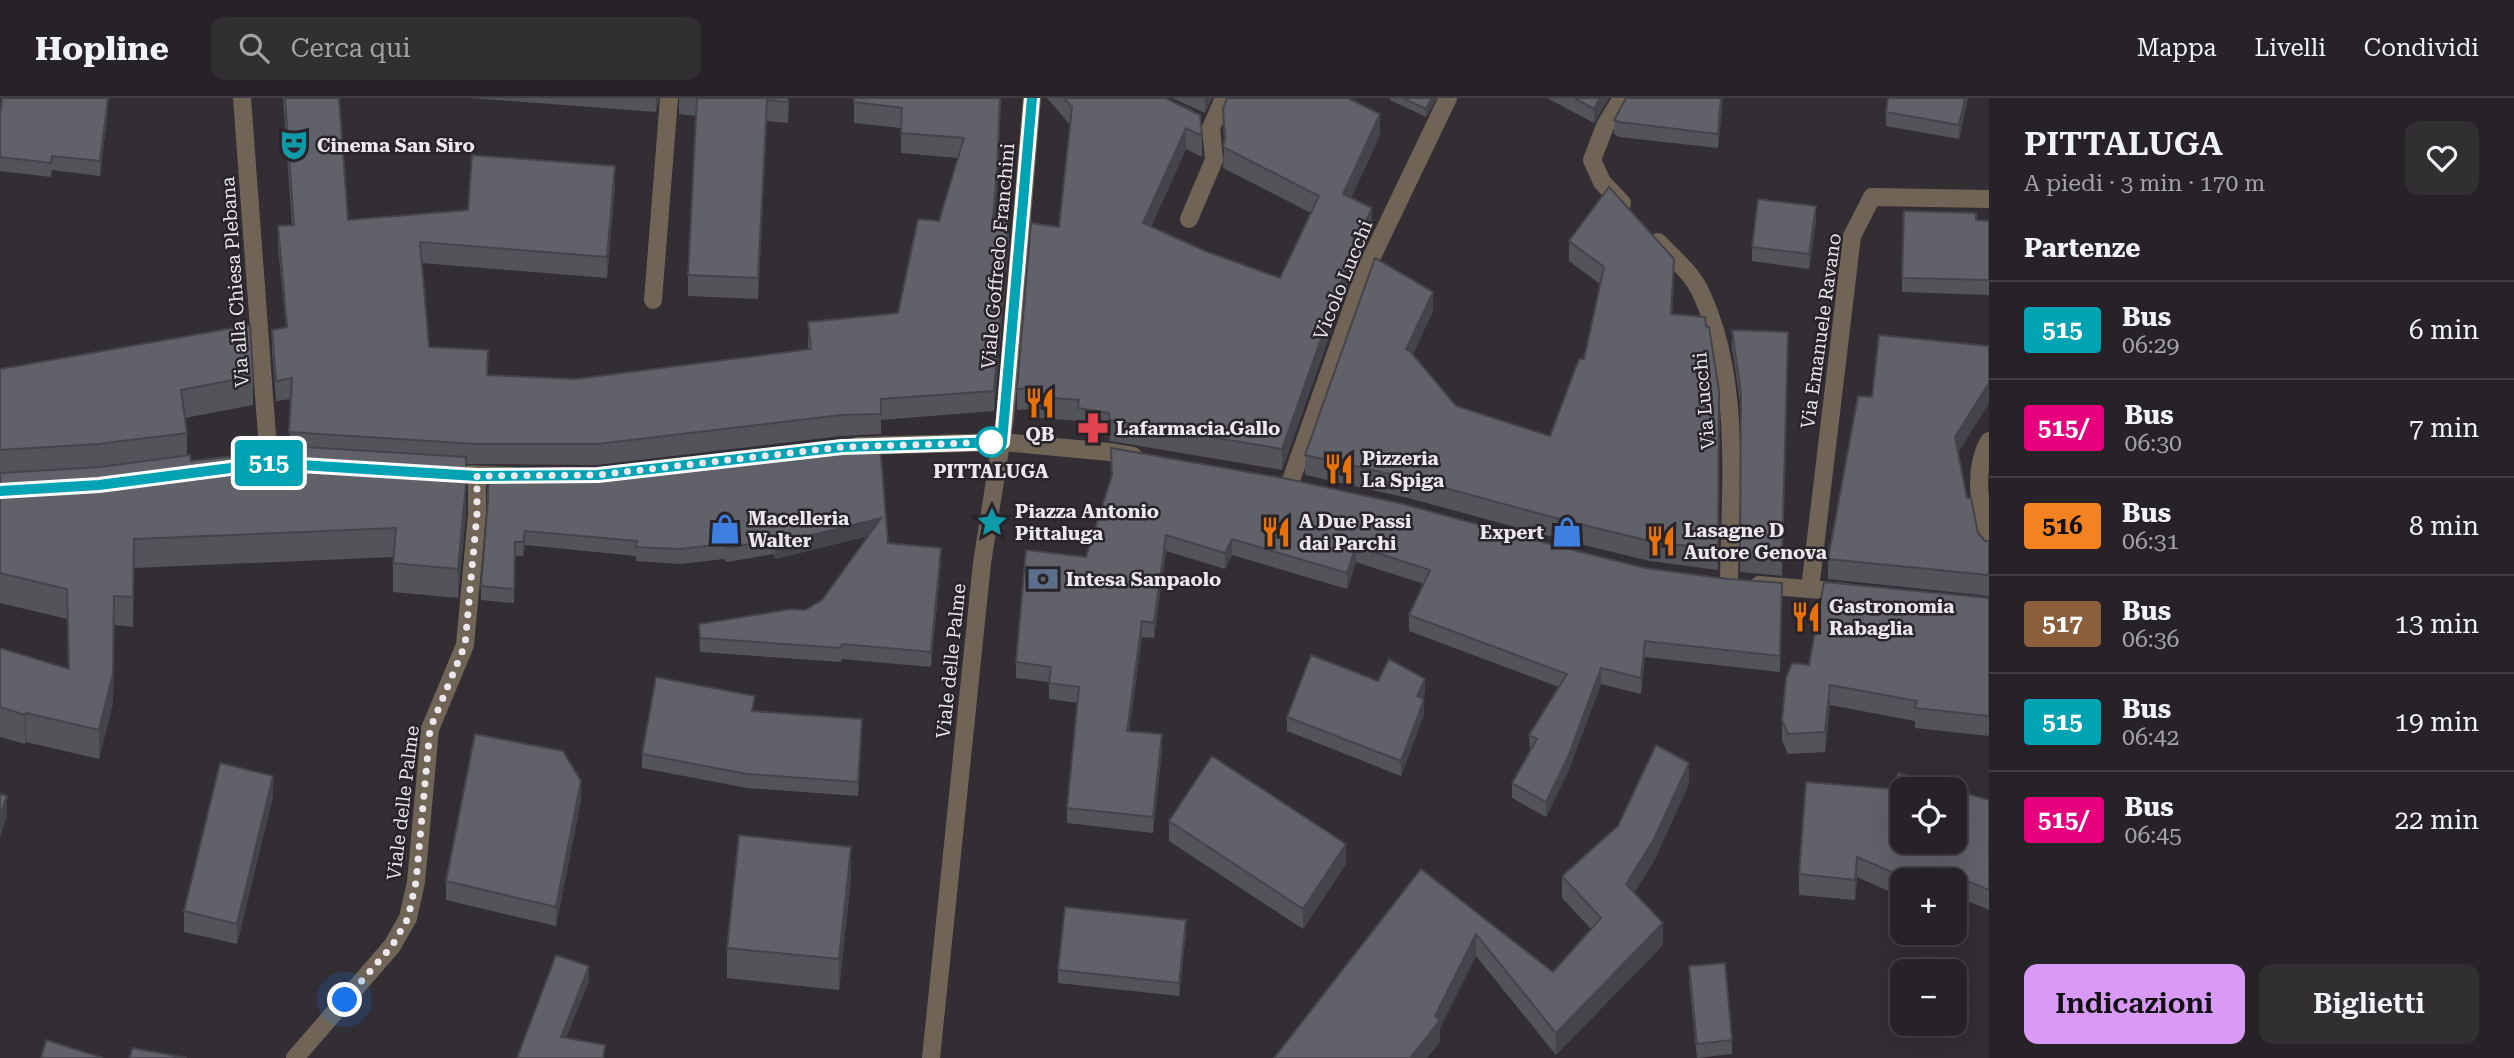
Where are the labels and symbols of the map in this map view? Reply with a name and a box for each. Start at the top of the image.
theatre icon: Cinema San Siro [277,128,311,162]
place label: Cinema San Siro [317,134,475,157]
street label: Viale Goffredo Franchini [977,142,1019,370]
street label: Via alla Chiesa Plebana [216,175,254,388]
street label: Vicolo Lucchi [1309,217,1377,343]
street label: Via Emanuele Ravano [1796,232,1846,430]
street label: Via Lucchi [1688,351,1720,451]
restaurant icon: QB [1023,386,1057,420]
pharmacy icon: Lafarmacia.Gallo [1076,411,1110,445]
place label: Lafarmacia.Gallo [1116,417,1280,440]
place label: QB [1026,423,1054,446]
marker: PITTALUGA [976,427,1006,457]
line badge: 515 [229,440,309,486]
place label: Pizzeria La Spiga [1362,447,1444,492]
restaurant icon: Pizzeria La Spiga [1322,452,1356,486]
place label: PITTALUGA [933,460,1049,483]
place label: Piazza Antonio Pittaluga [1015,500,1159,545]
place icon: Piazza Antonio Pittaluga [975,505,1009,539]
place label: Macelleria Walter [748,507,849,552]
place label: A Due Passi dai Parchi [1299,510,1411,555]
shop icon: Macelleria Walter [708,512,742,546]
restaurant icon: A Due Passi dai Parchi [1259,515,1293,549]
shop icon: Expert [1550,515,1584,549]
place label: Lasagne D Autore Genova [1684,519,1827,564]
place label: Expert [1480,521,1544,544]
restaurant icon: Lasagne D Autore Genova [1644,524,1678,558]
bank icon: Intesa Sanpaolo [1026,562,1060,596]
place label: Intesa Sanpaolo [1066,568,1221,591]
street label: Viale delle Palme [931,582,971,740]
place label: Gastronomia Rabaglia [1829,595,1954,640]
restaurant icon: Gastronomia Rabaglia [1789,600,1823,634]
street label: Viale delle Palme [382,724,424,882]
your location [327,982,362,1017]

